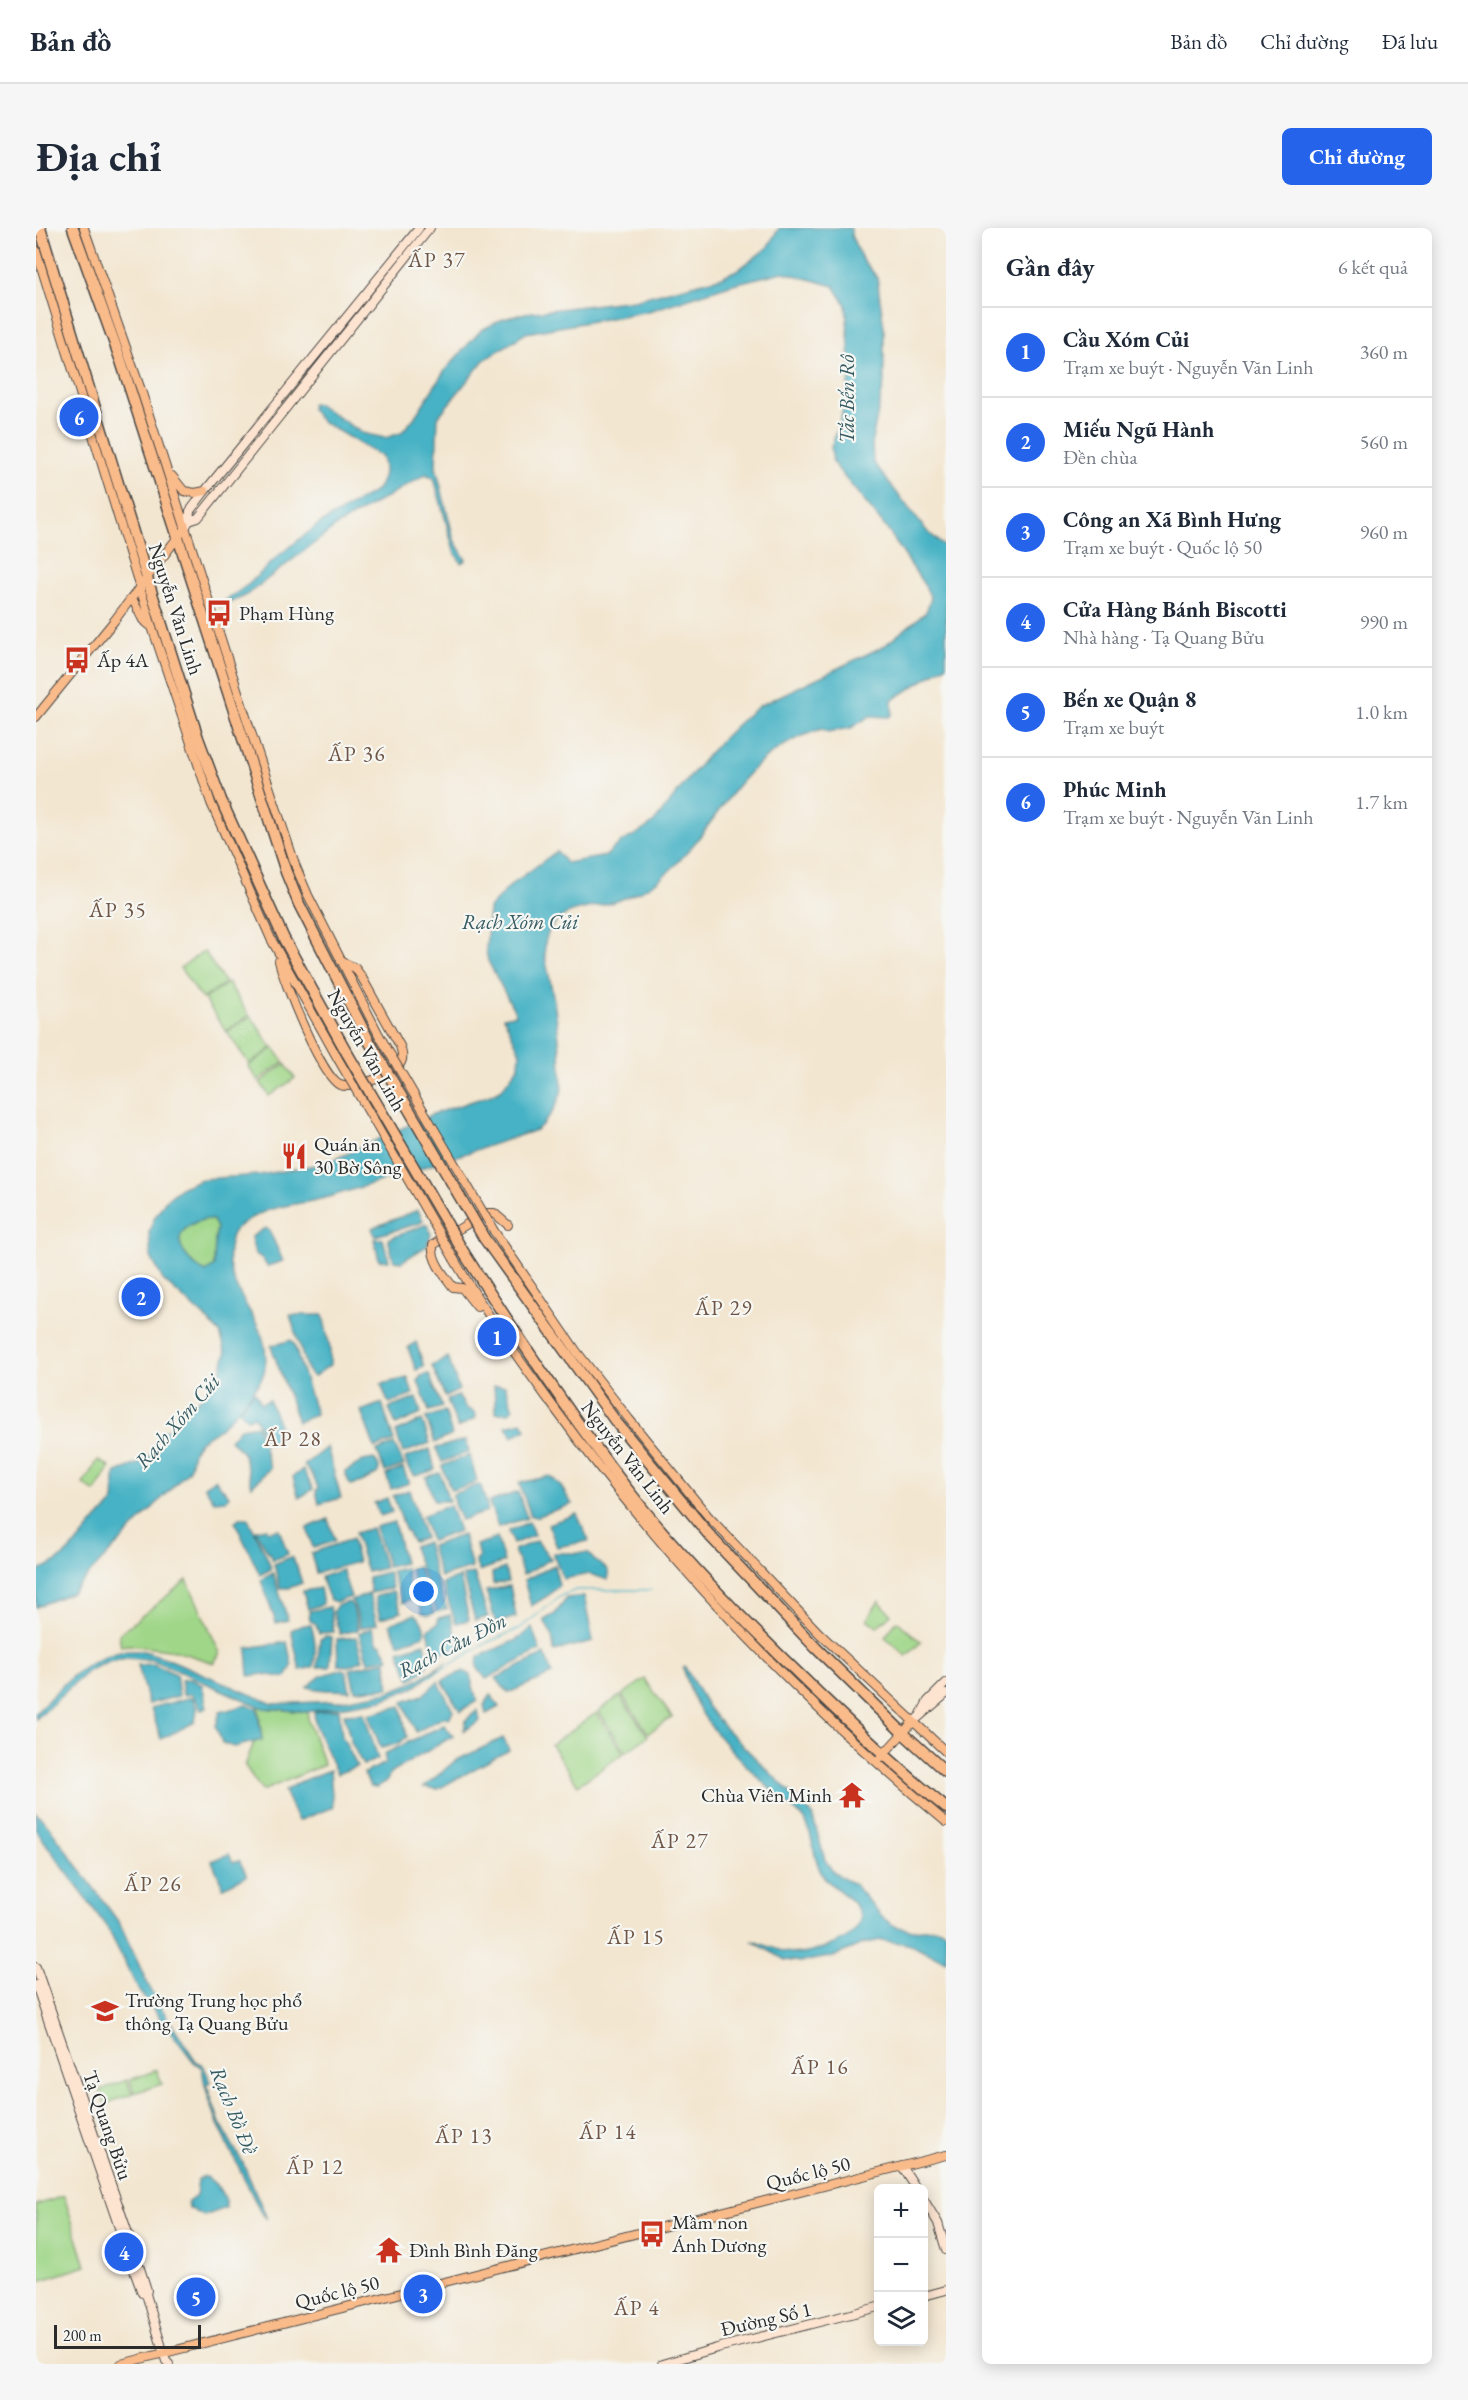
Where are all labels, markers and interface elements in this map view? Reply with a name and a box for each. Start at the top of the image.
text: Bản đồ [30,23,111,59]
text: Bản đồ [1170,28,1227,55]
text: Chỉ đường [1260,28,1349,55]
text: Đã lưu [1382,28,1438,55]
button: Chỉ đường [1282,128,1432,185]
text: Địa chỉ [36,129,162,184]
district label: ẤP 37 [407,246,466,273]
text: Gần đây [1006,250,1095,284]
text: 6 kết quả [1338,254,1408,280]
text: Cầu Xóm Củi [1063,325,1189,354]
text: 1 [1020,339,1031,365]
text: 360 m [1360,339,1408,365]
water label: Tắc Bến Rô [833,353,860,444]
text: Trạm xe buýt · Nguyễn Văn Linh [1063,354,1314,380]
pin: 6 [60,394,99,440]
text: Miếu Ngũ Hành [1063,415,1214,444]
text: 2 [1020,429,1031,455]
text: 560 m [1360,429,1408,455]
text: Đền chùa [1063,444,1137,470]
text: Công an Xã Bình Hưng [1063,505,1281,534]
text: 3 [1020,519,1031,545]
text: 960 m [1360,519,1408,545]
text: Trạm xe buýt · Quốc lộ 50 [1063,534,1262,560]
street label: Nguyễn Văn Linh [142,540,210,678]
text: Cửa Hàng Bánh Biscotti [1063,595,1287,624]
bus stop icon: Phạm Hùng [204,598,234,628]
place label: Phạm Hùng [239,600,334,626]
text: 4 [1020,609,1031,635]
text: 990 m [1360,609,1408,635]
text: Nhà hàng · Tạ Quang Bửu [1063,624,1264,650]
bus stop icon: Ấp 4A [62,645,92,675]
place label: Ấp 4A [96,647,149,673]
text: Bến xe Quận 8 [1063,685,1196,714]
text: 5 [1020,699,1031,725]
text: 1.0 km [1355,699,1408,725]
text: Trạm xe buýt [1063,714,1164,740]
district label: ẤP 36 [327,740,386,767]
text: Phúc Minh [1063,775,1166,804]
text: 6 [1020,789,1031,815]
text: 1.7 km [1355,789,1408,815]
text: Trạm xe buýt · Nguyễn Văn Linh [1063,804,1314,830]
district label: ẤP 35 [88,896,147,923]
water label: Rạch Xóm Củi [461,908,579,935]
street label: Nguyễn Văn Linh [321,984,413,1116]
place label: Quán ăn 30 Bờ Sông [314,1131,402,1180]
restaurant icon: Quán ăn 30 Bờ Sông [279,1141,309,1171]
pin: 2 [122,1274,160,1320]
district label: ẤP 29 [694,1294,753,1321]
pin: 1 [478,1314,516,1360]
water label: Rạch Xóm Củi [128,1367,226,1474]
street label: Nguyễn Văn Linh [576,1395,680,1519]
district label: ẤP 28 [263,1425,322,1452]
your location [409,1577,438,1606]
water label: Rạch Cầu Đồn [393,1606,511,1684]
temple icon: Chùa Viên Minh [837,1780,867,1810]
place label: Chùa Viên Minh [701,1782,832,1808]
district label: ẤP 27 [650,1827,709,1854]
district label: ẤP 26 [123,1870,182,1897]
district label: ẤP 15 [606,1923,665,1950]
place label: Trường Trung học phổ thông Tạ Quang Bửu [125,1987,302,2036]
school or university icon: Trường Trung học phổ thông Tạ Quang Bửu [90,1996,120,2026]
district label: ẤP 16 [790,2053,849,2080]
water label: Rạch Bồ Đề [204,2062,264,2159]
street label: Tạ Quang Bửu [77,2067,139,2183]
district label: ẤP 14 [578,2118,637,2145]
district label: ẤP 13 [434,2122,493,2149]
street label: Quốc lộ 50 [763,2150,853,2196]
district label: ẤP 12 [285,2153,344,2180]
map controls [874,2184,928,2346]
button: + [874,2184,928,2238]
place label: Mầm non Ánh Dương [671,2209,767,2258]
bus stop icon: Mầm non Ánh Dương [637,2219,667,2249]
pin: 4 [104,2230,143,2274]
temple icon: Đình Bình Đăng [374,2235,404,2265]
place label: Đình Bình Đăng [409,2237,538,2263]
button: − [874,2238,928,2292]
street label: Quốc lộ 50 [292,2269,382,2315]
pin: 3 [404,2272,442,2316]
pin: 5 [176,2274,216,2320]
button: layers [874,2292,928,2346]
district label: ẤP 4 [613,2294,660,2321]
street label: Đường Số 1 [718,2296,814,2342]
scale bar [54,2322,201,2350]
text: 200 m [63,2325,102,2346]

